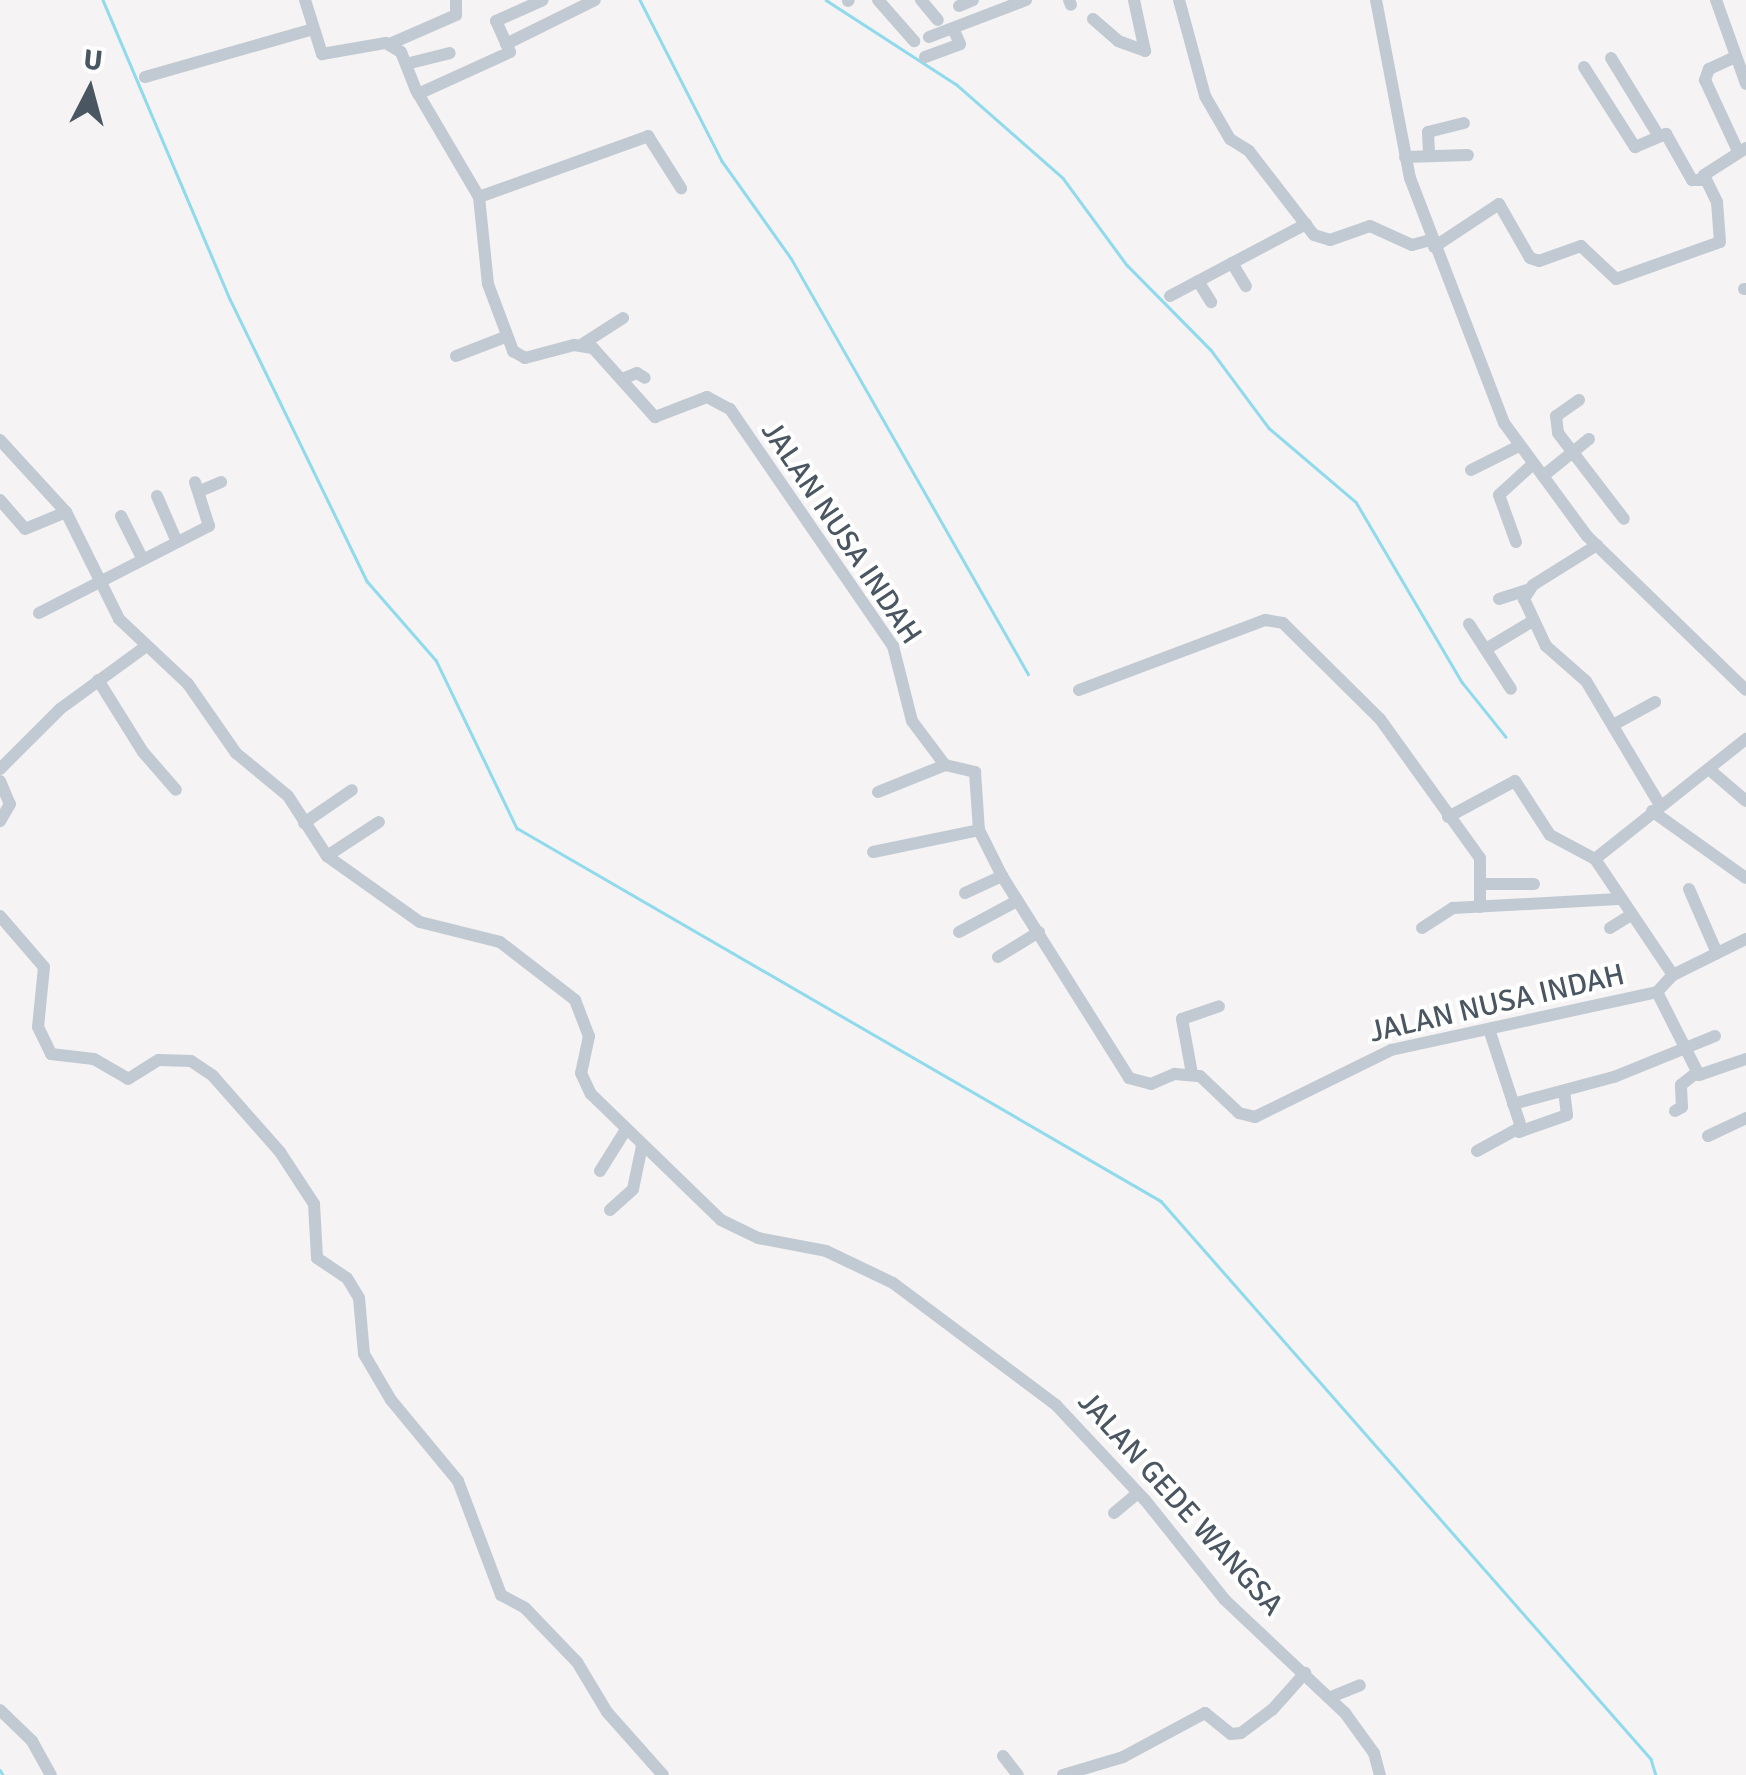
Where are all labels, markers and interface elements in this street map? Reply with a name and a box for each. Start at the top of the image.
north arrow [40,40,140,140]
text: U [82,42,104,78]
street label: JALAN NUSA INDAH [753,415,929,651]
street label: JALAN NUSA INDAH [1366,957,1628,1051]
street label: JALAN GEDE WANGSA [1070,1385,1290,1623]

